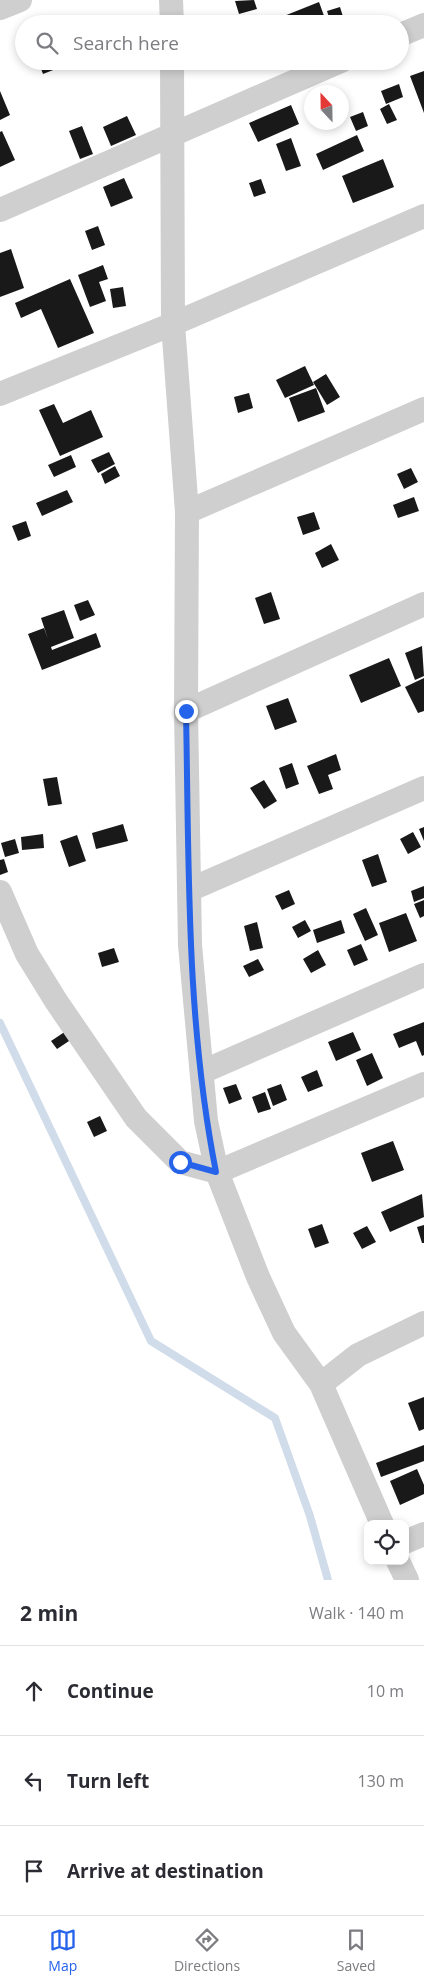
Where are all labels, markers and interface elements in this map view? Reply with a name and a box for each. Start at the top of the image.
search box [15,15,409,70]
icon: search [33,29,61,57]
text: Search here [73,30,179,56]
north arrow [304,85,349,130]
route end [175,700,198,723]
route start [169,1151,192,1174]
map controls [364,1520,409,1565]
button: locate [364,1520,409,1565]
text: 2 min [20,1599,78,1627]
text: Walk · 140 m [309,1602,404,1624]
icon: ahead [20,1677,48,1705]
text: Continue [67,1678,154,1704]
text: 10 m [367,1680,404,1702]
icon: left [20,1767,48,1795]
text: Turn left [67,1768,149,1794]
text: 130 m [358,1770,404,1792]
icon: arrive [20,1857,48,1885]
text: Arrive at destination [67,1858,264,1884]
tab: Map [48,1926,77,1975]
tab: Directions [174,1926,240,1975]
tab: Saved [337,1926,376,1975]

